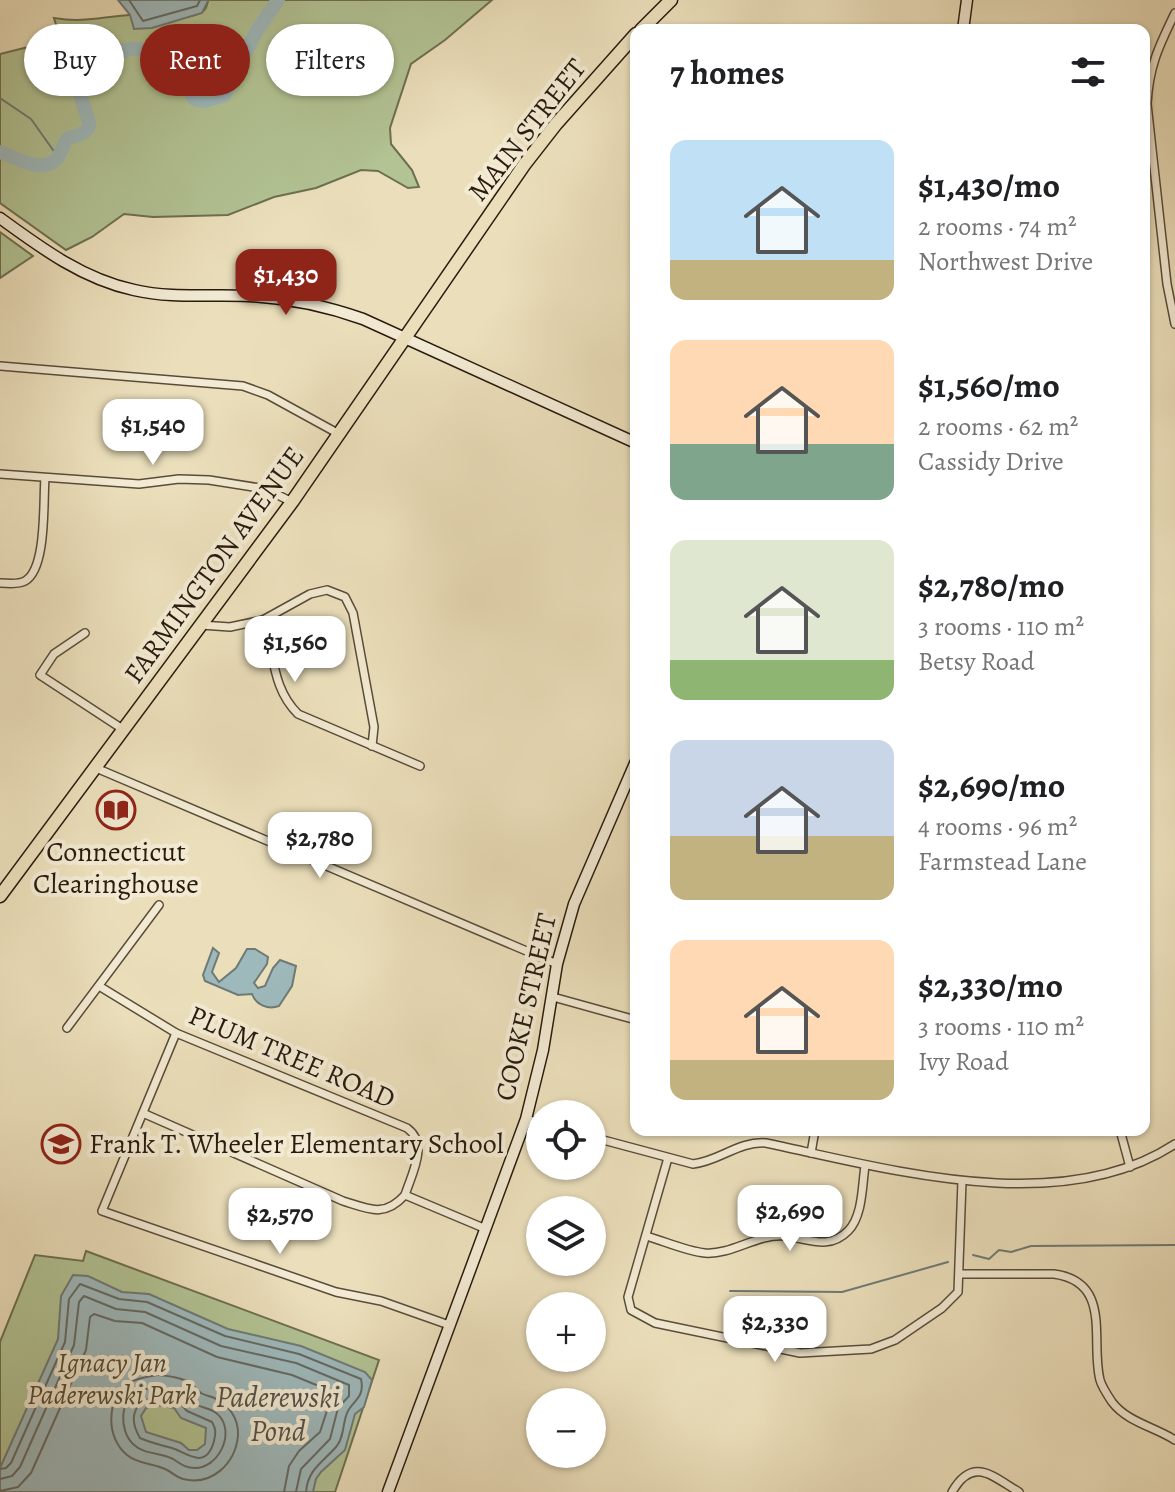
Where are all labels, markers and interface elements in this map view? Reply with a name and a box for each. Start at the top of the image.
chip: Buy [24,24,124,96]
chip: Rent [140,24,250,96]
chip: Filters [266,24,394,96]
text: 7 homes [670,49,785,96]
icon: filters [1066,50,1110,94]
street label: MAIN STREET [459,51,595,209]
text: $1,430/mo [918,162,1060,209]
icon: home [734,172,830,268]
text: 2 rooms · 74 m² [918,209,1077,244]
text: Northwest Drive [918,244,1093,279]
pin: $1,430 [221,249,351,317]
text: $1,430 [254,257,318,292]
text: $1,560/mo [918,362,1060,409]
icon: home [734,372,830,468]
pin: $1,540 [88,399,218,467]
text: $1,540 [121,407,185,442]
text: 2 rooms · 62 m² [918,409,1078,444]
street label: FARMINGTON AVENUE [115,439,313,691]
text: Cassidy Drive [918,444,1064,479]
text: $2,780/mo [918,562,1065,609]
icon: home [734,572,830,668]
text: 3 rooms · 110 m² [918,609,1084,644]
pin: $1,560 [230,616,360,684]
text: $1,560 [263,624,327,659]
text: Betsy Road [918,644,1035,679]
text: $2,690/mo [918,762,1065,809]
icon: home [734,772,830,868]
library icon: Connecticut Clearinghouse [95,789,137,831]
text: 4 rooms · 96 m² [918,809,1077,844]
pin: $2,780 [255,812,385,880]
text: $2,780 [286,820,354,855]
place label: Connecticut Clearinghouse [33,833,199,903]
text: Farmstead Lane [918,844,1087,879]
street label: COOKE STREET [486,910,566,1104]
text: $2,330/mo [918,962,1063,1009]
icon: home [734,972,830,1068]
street label: PLUM TREE ROAD [183,996,401,1118]
text: 3 rooms · 110 m² [918,1009,1084,1044]
text: Ivy Road [918,1044,1009,1079]
map controls [526,1100,606,1468]
button: locate [526,1100,606,1180]
school or university icon: Frank T. Wheeler Elementary School [40,1123,82,1165]
place label: Frank T. Wheeler Elementary School [89,1125,504,1163]
pin: $2,690 [725,1185,855,1253]
pin: $2,570 [215,1188,345,1256]
text: $2,690 [756,1193,824,1228]
text: $2,570 [247,1196,313,1231]
button: layers [526,1196,606,1276]
button: + [526,1292,606,1372]
pin: $2,330 [710,1296,840,1364]
text: $2,330 [741,1304,809,1339]
park label: Ignacy Jan Paderewski Park [27,1344,197,1414]
water label: Paderewski Pond [216,1377,340,1451]
button: − [526,1388,606,1468]

